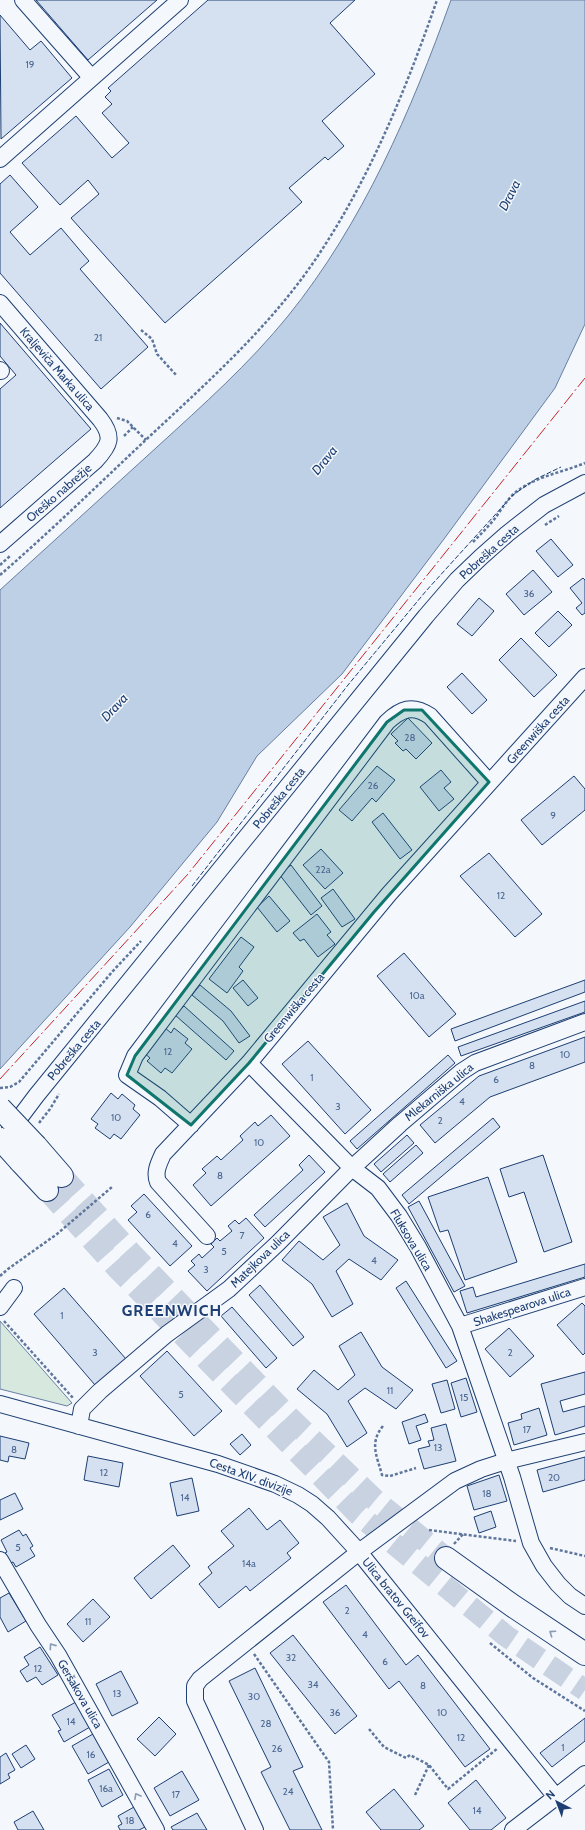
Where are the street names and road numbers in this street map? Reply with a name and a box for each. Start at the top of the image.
street label: Kraljeviča Marka ulica [17,324,98,414]
street label: Oreško nabrežje [23,460,94,525]
street label: Pobreška cesta [456,521,522,582]
street label: Greenwiška cesta [503,692,572,767]
street label: Pobreška cesta [249,764,308,831]
street label: Greenwiška cesta [260,969,327,1046]
street label: Pobreška cesta [44,1016,104,1083]
street label: Mlekarniška ulica [401,1059,476,1124]
street label: Fluksova ulica [387,1206,436,1274]
street label: Matejkova ulica [227,1226,293,1291]
street label: Shakespearova ulica [471,1284,573,1329]
street label: Cesta XIV. divizije [207,1455,295,1499]
street label: Ulica bratov Greifov [359,1554,434,1641]
street label: Geršakova ulica [55,1656,106,1731]

